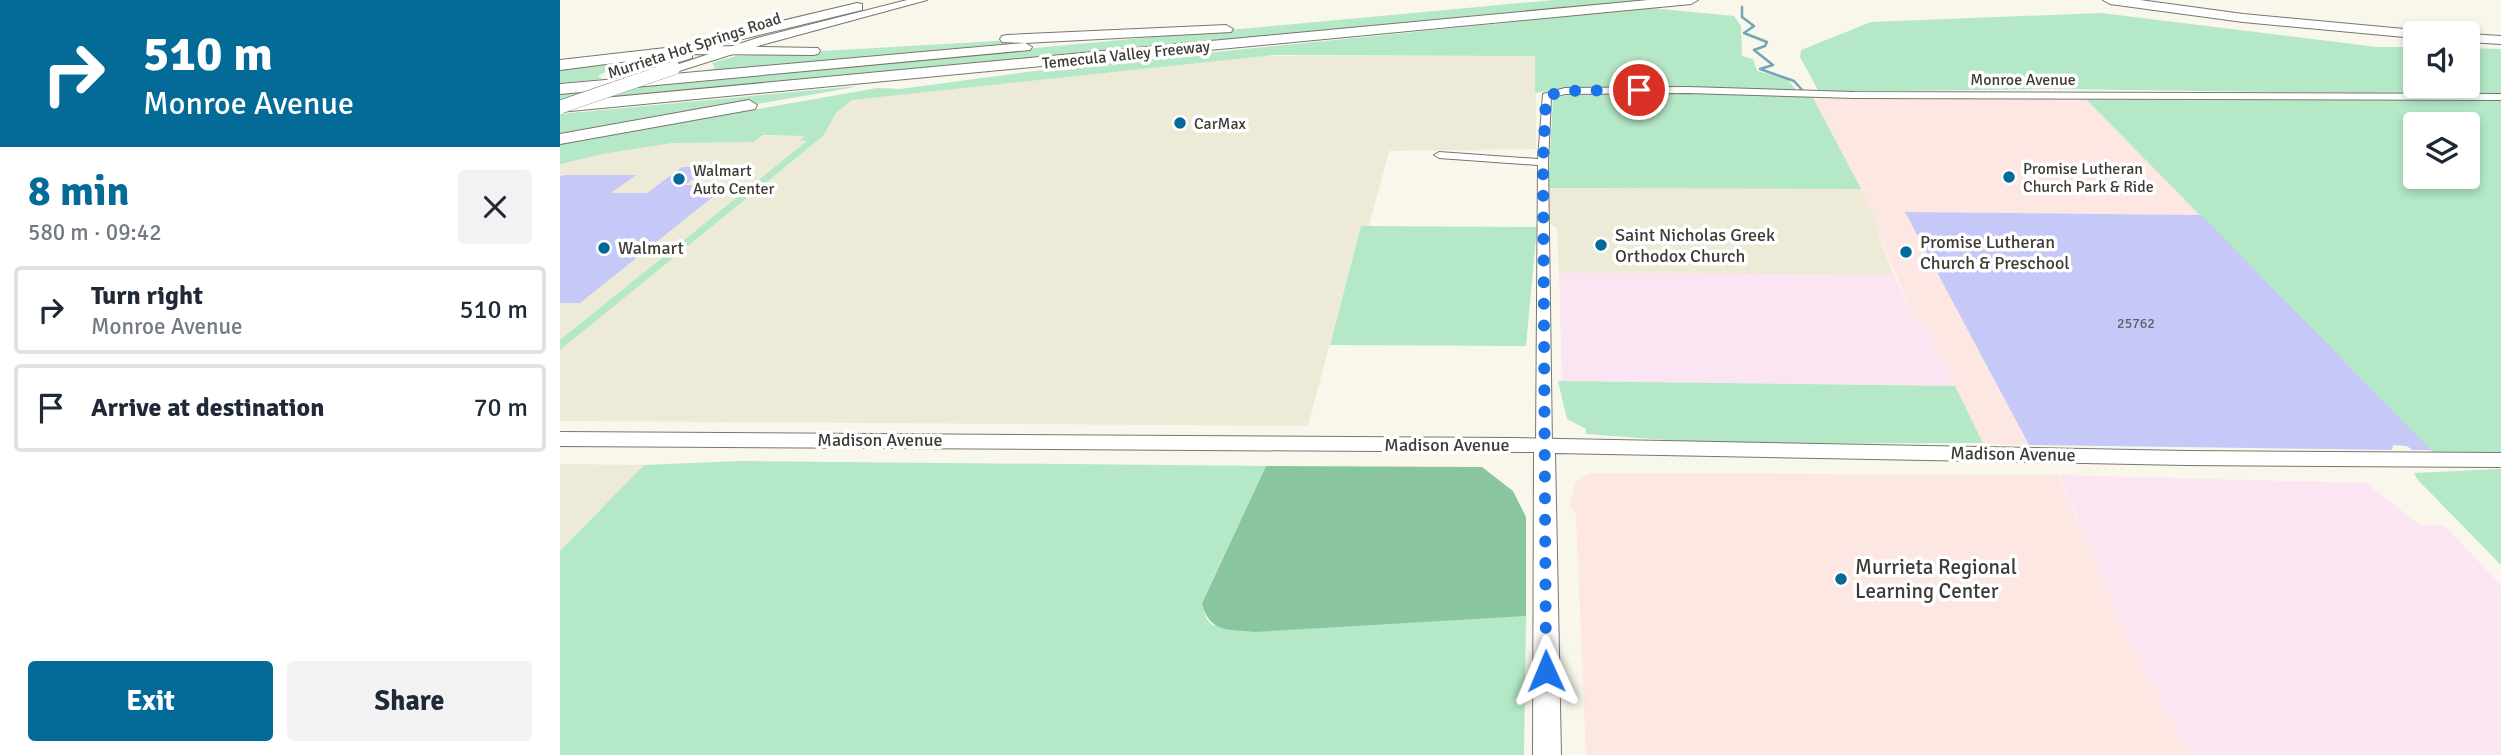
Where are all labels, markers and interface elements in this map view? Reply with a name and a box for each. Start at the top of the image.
street label: Murrieta Hot Springs Road [605,8,784,83]
map controls [2403,21,2480,189]
button: sound [2403,21,2480,98]
text: 510 m [143,24,273,84]
icon: right [28,28,119,119]
street label: Temecula Valley Freeway [1041,36,1212,74]
pin [1609,60,1669,120]
street label: Monroe Avenue [1970,70,2076,90]
icon: arrive [1620,71,1658,109]
text: Monroe Avenue [143,84,354,123]
button: layers [2403,112,2480,189]
place label: CarMax [1194,114,1247,134]
marker: CarMax [1172,115,1188,131]
place label: Promise Lutheran Church Park & Ride [2023,159,2154,197]
place label: Walmart Auto Center [693,161,774,199]
text: 8 min [28,166,129,217]
marker: Promise Lutheran Church Park & Ride [2001,169,2017,185]
button: close [458,170,532,244]
marker: Walmart Auto Center [671,171,687,187]
text: 580 m · 09:42 [28,218,162,247]
place label: Saint Nicholas Greek Orthodox Church [1615,224,1775,267]
place label: Promise Lutheran Church & Preschool [1920,231,2070,274]
place label: Walmart [618,237,684,259]
marker: Saint Nicholas Greek Orthodox Church [1593,237,1609,253]
marker: Walmart [596,240,612,256]
marker: Promise Lutheran Church & Preschool [1898,244,1914,260]
text: Turn right [91,280,203,312]
icon: right [32,291,70,329]
text: 510 m [459,294,528,326]
text: Monroe Avenue [91,312,243,341]
house number: 25762 [2117,315,2155,332]
icon: arrive [32,389,70,427]
text: Arrive at destination [91,392,324,424]
text: 70 m [473,392,528,424]
street label: Madison Avenue [817,429,943,451]
street label: Madison Avenue [1384,434,1510,456]
street label: Madison Avenue [1950,442,2076,466]
place label: Murrieta Regional Learning Center [1855,554,2017,604]
marker: Murrieta Regional Learning Center [1833,571,1849,587]
position arrow [1509,634,1583,708]
button: Exit [28,661,273,741]
button: Share [287,661,532,741]

